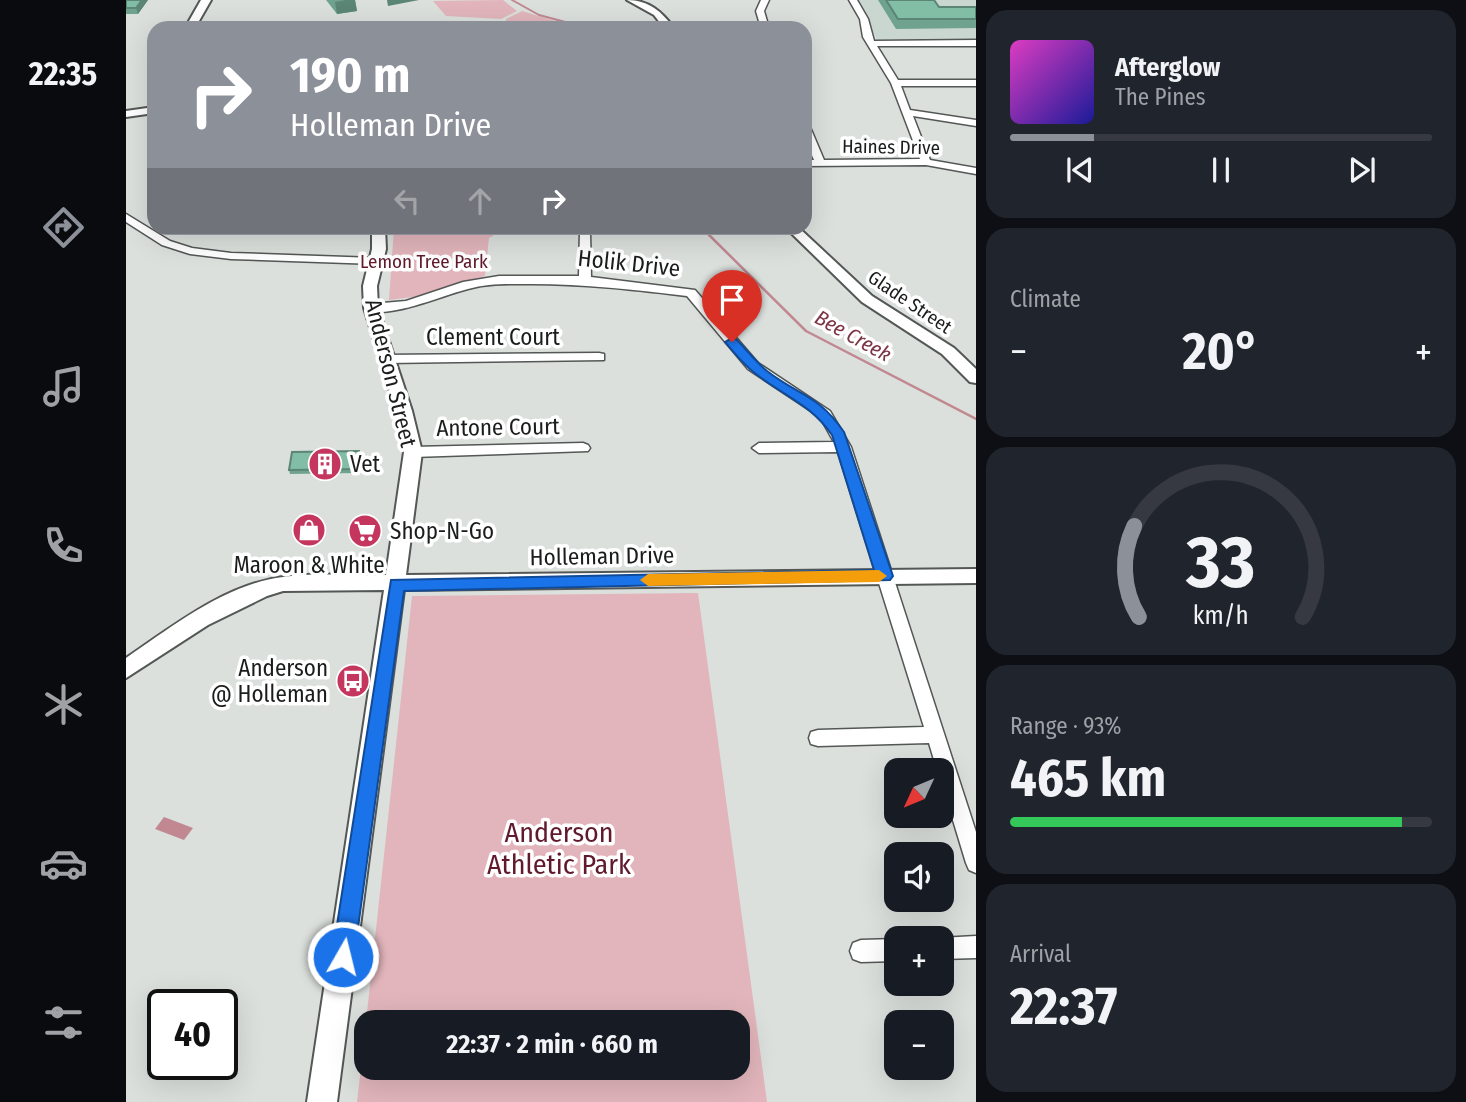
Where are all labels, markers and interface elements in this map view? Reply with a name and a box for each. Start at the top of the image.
text: 190 m [290,46,410,105]
icon: right [175,49,266,140]
text: Afterglow [1115,52,1220,83]
text: 22:35 [29,55,97,93]
text: The Pines [1115,83,1206,111]
text: Holleman Drive [290,106,491,144]
street label: Haines Drive [842,135,940,159]
icon: previous [1061,151,1099,189]
icon: pause [1202,151,1240,189]
icon: next [1343,151,1381,189]
icon: left [388,182,426,220]
icon: ahead [461,182,499,220]
icon: right [534,182,572,220]
icon: directions [39,203,88,252]
street label: Holik Drive [576,244,682,282]
park label: Lemon Tree Park [360,250,488,273]
street label: Glade Street [864,266,957,339]
pin [702,270,762,342]
icon: arrive [713,281,751,319]
text: Climate [1010,285,1081,313]
street label: Anderson Street [359,296,423,450]
water label: Bee Creek [810,304,896,368]
text: 20° [1183,320,1259,383]
street label: Clement Court [426,323,560,351]
text: − [1010,329,1027,375]
text: + [1415,329,1432,375]
icon: music [39,362,88,411]
street label: Antone Court [436,412,560,442]
building icon: Vet [306,445,344,483]
place label: Vet [350,450,380,478]
shop icon: Maroon & White [290,511,328,549]
supermarket icon: Shop-N-Go [346,512,384,550]
place label: Shop-N-Go [390,517,494,545]
text: 33 [1186,519,1255,606]
icon: phone [39,521,88,570]
street label: Holleman Drive [529,541,675,571]
place label: Maroon & White [233,551,385,579]
text: km/h [1193,601,1249,631]
place label: Anderson @ Holleman [211,654,328,708]
bus stop icon: Anderson @ Holleman [334,662,372,700]
icon: climate [39,680,88,729]
text: Range · 93% [1010,712,1121,740]
text: 465 km [1010,747,1166,810]
north arrow [884,758,954,828]
map controls [884,758,954,1080]
park label: Anderson Athletic Park [487,816,632,881]
icon: car [39,839,88,888]
button: sound [884,842,954,912]
position arrow [306,920,380,994]
button: + [884,926,954,996]
text: Arrival [1010,940,1071,968]
text: 22:37 [1010,975,1117,1038]
speed limit sign: 40 [147,989,238,1080]
icon: filters [39,998,88,1047]
button: − [884,1010,954,1080]
text: 22:37 · 2 min · 660 m [446,1029,658,1060]

